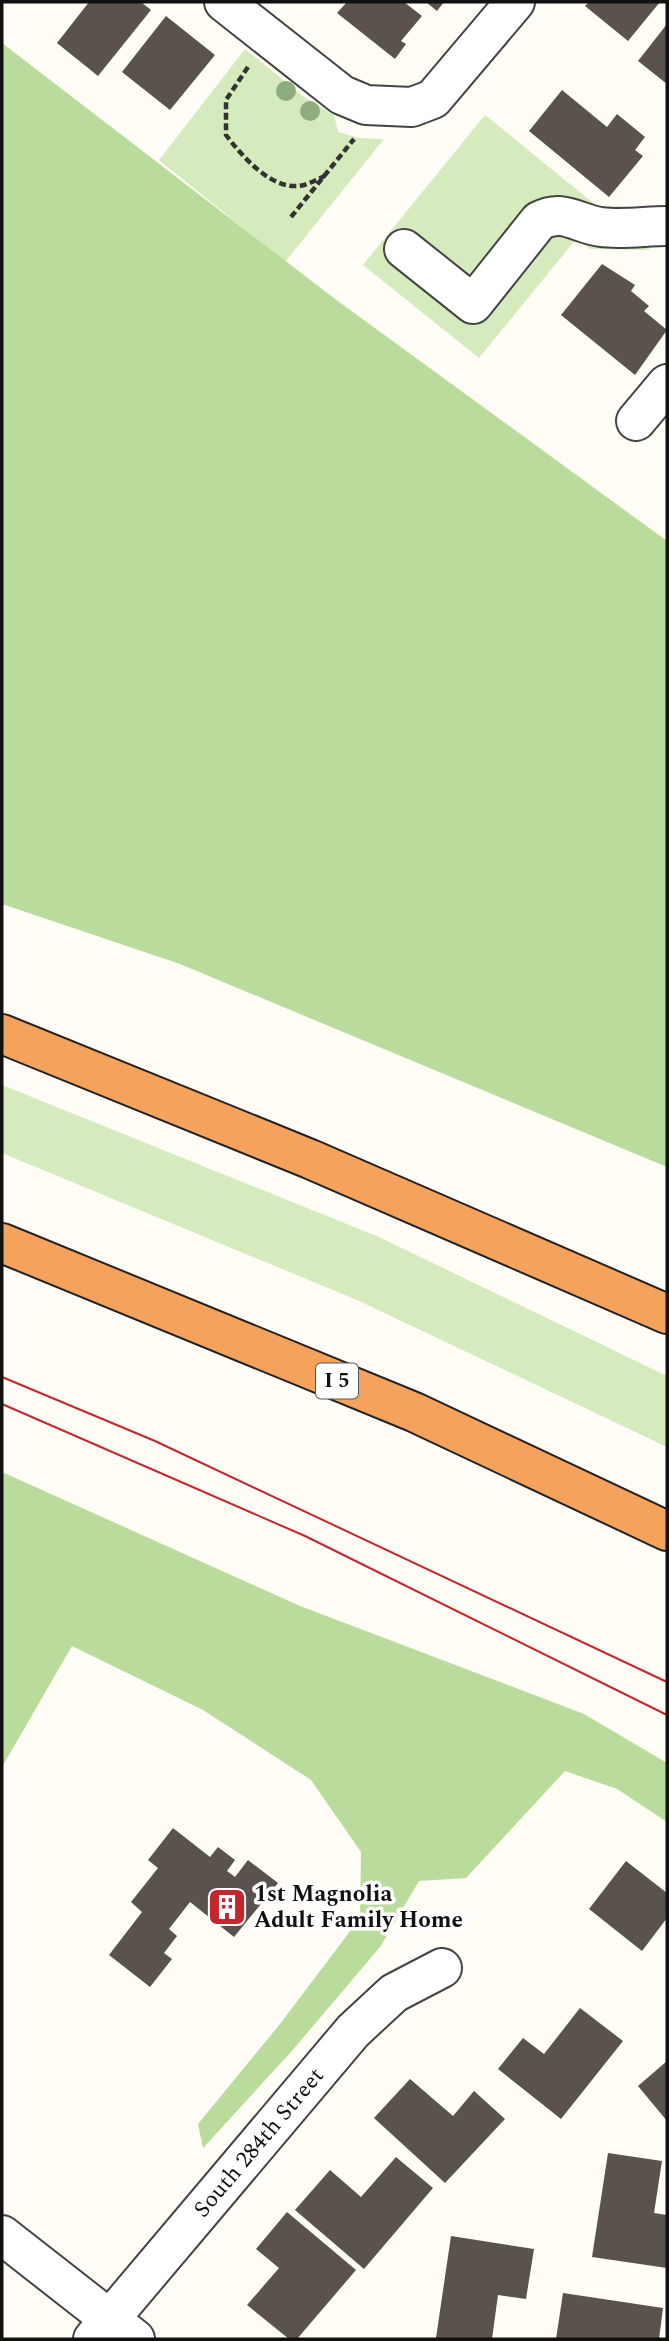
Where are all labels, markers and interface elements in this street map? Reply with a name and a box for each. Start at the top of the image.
road number: I 5 [316,1364,358,1398]
place label: 1st Magnolia Adult Family Home [254,1877,463,1938]
building icon: 1st Magnolia Adult Family Home [206,1886,248,1928]
street label: South 284th Street [185,2060,333,2226]

